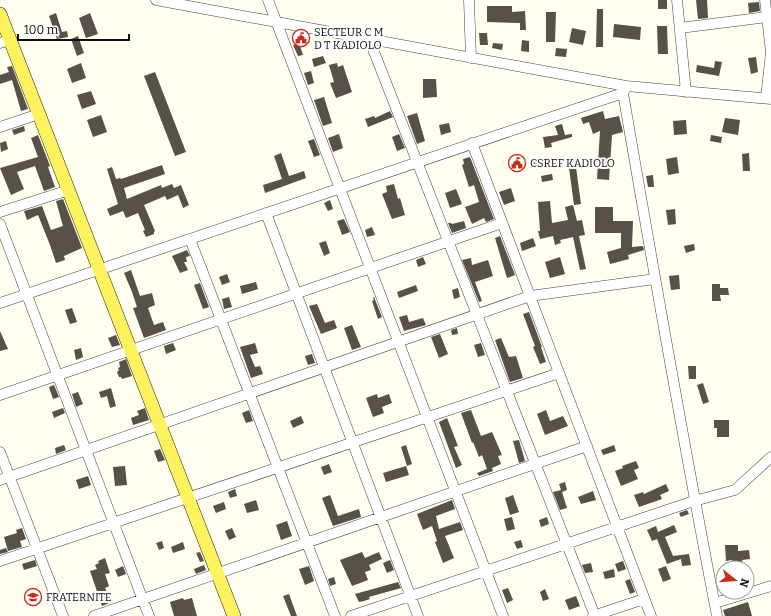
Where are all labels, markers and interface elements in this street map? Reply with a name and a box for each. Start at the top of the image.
scale bar [18,16,129,42]
text: 100 m [24,23,59,37]
place label: SECTEUR C M D T KADIOLO [314,26,384,52]
public building icon: SECTEUR C M D T KADIOLO [291,28,311,48]
public building icon: CSREF KADIOLO [507,153,527,173]
place label: CSREF KADIOLO [530,157,615,170]
north arrow [715,560,755,600]
text: N [736,577,752,589]
school or university icon: FRATERNITE [23,587,43,607]
place label: FRATERNITE [46,591,112,604]

